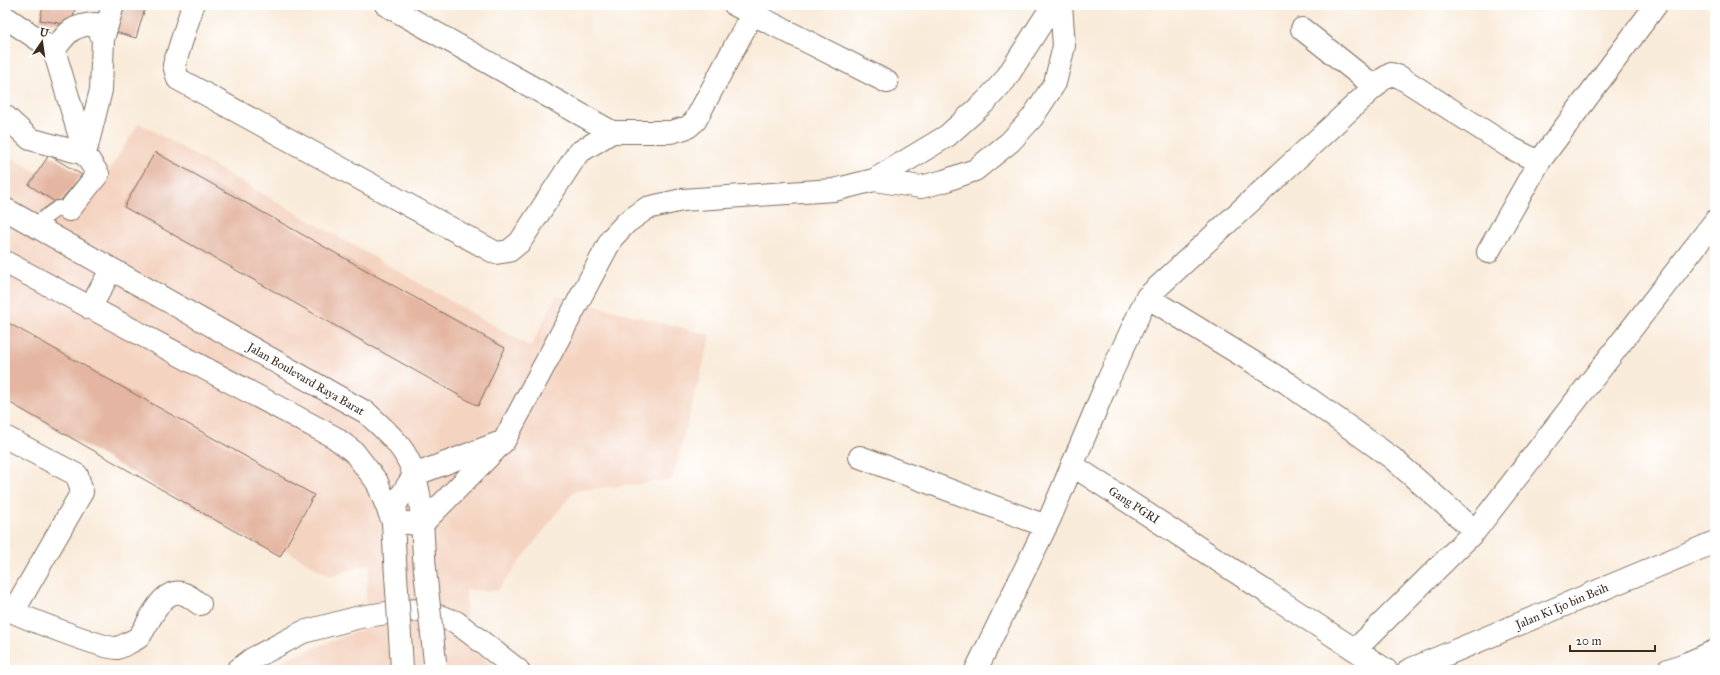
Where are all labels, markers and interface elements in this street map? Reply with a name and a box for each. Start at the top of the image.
north arrow [22,22,62,62]
text: U [38,25,50,40]
street label: Jalan Boulevard Raya Barat [243,339,368,420]
street label: Gang PGRI [1105,483,1162,527]
street label: Jalan Ki Ijo bin Beih [1512,580,1611,634]
scale bar [1570,627,1655,653]
text: 20 m [1576,634,1602,648]

